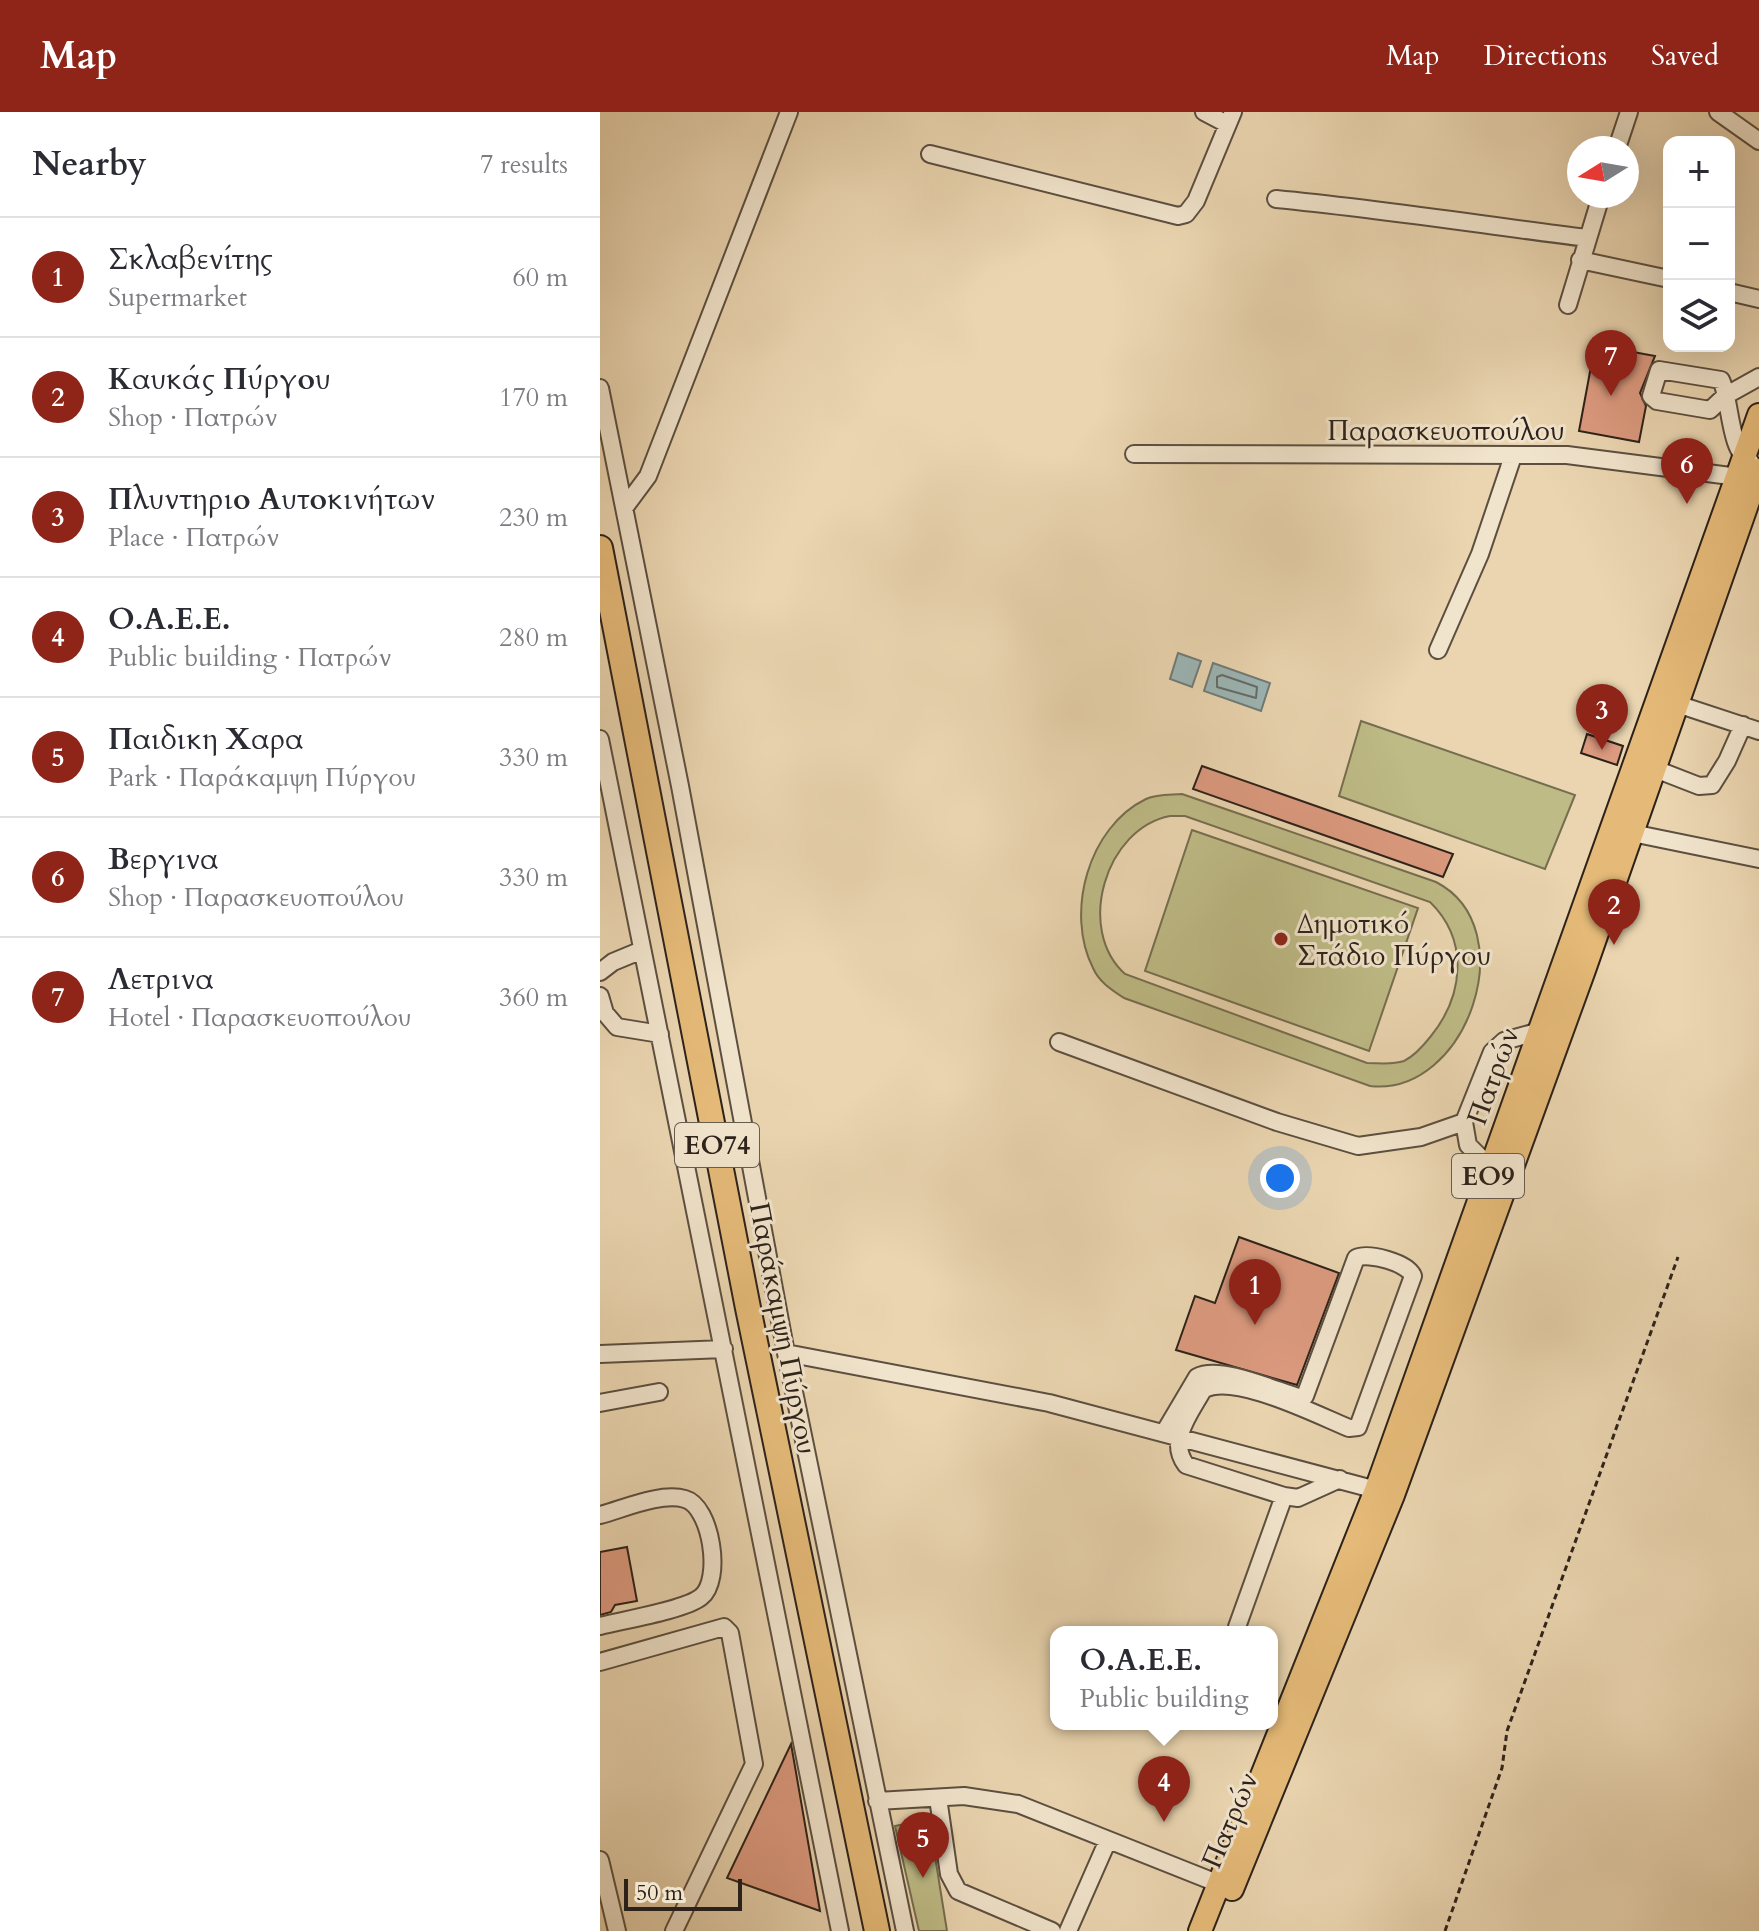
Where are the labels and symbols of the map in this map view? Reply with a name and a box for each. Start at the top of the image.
north arrow [1567,136,1639,208]
pin: 7 [1585,330,1637,396]
street label: Παρασκευοπούλου [1327,412,1565,450]
pin: 6 [1661,438,1713,504]
pin: 3 [1576,684,1628,750]
pin: 2 [1588,879,1640,945]
place label: Δημοτικό Στάδιο Πύργου [1297,905,1491,975]
marker: Δημοτικό Στάδιο Πύργου [1272,930,1290,948]
street label: Πατρών [1458,1022,1528,1130]
road number: ΕΟ74 [675,1123,759,1167]
road number: ΕΟ9 [1452,1154,1524,1198]
your location [1260,1158,1300,1198]
street label: Παράκαμψη Πύργου [740,1199,826,1457]
pin: 1 [1229,1259,1281,1325]
pin: 4 [1138,1756,1190,1822]
street label: Πατρών [1193,1767,1267,1874]
pin: 5 [897,1812,949,1878]
scale bar [624,1875,742,1911]

